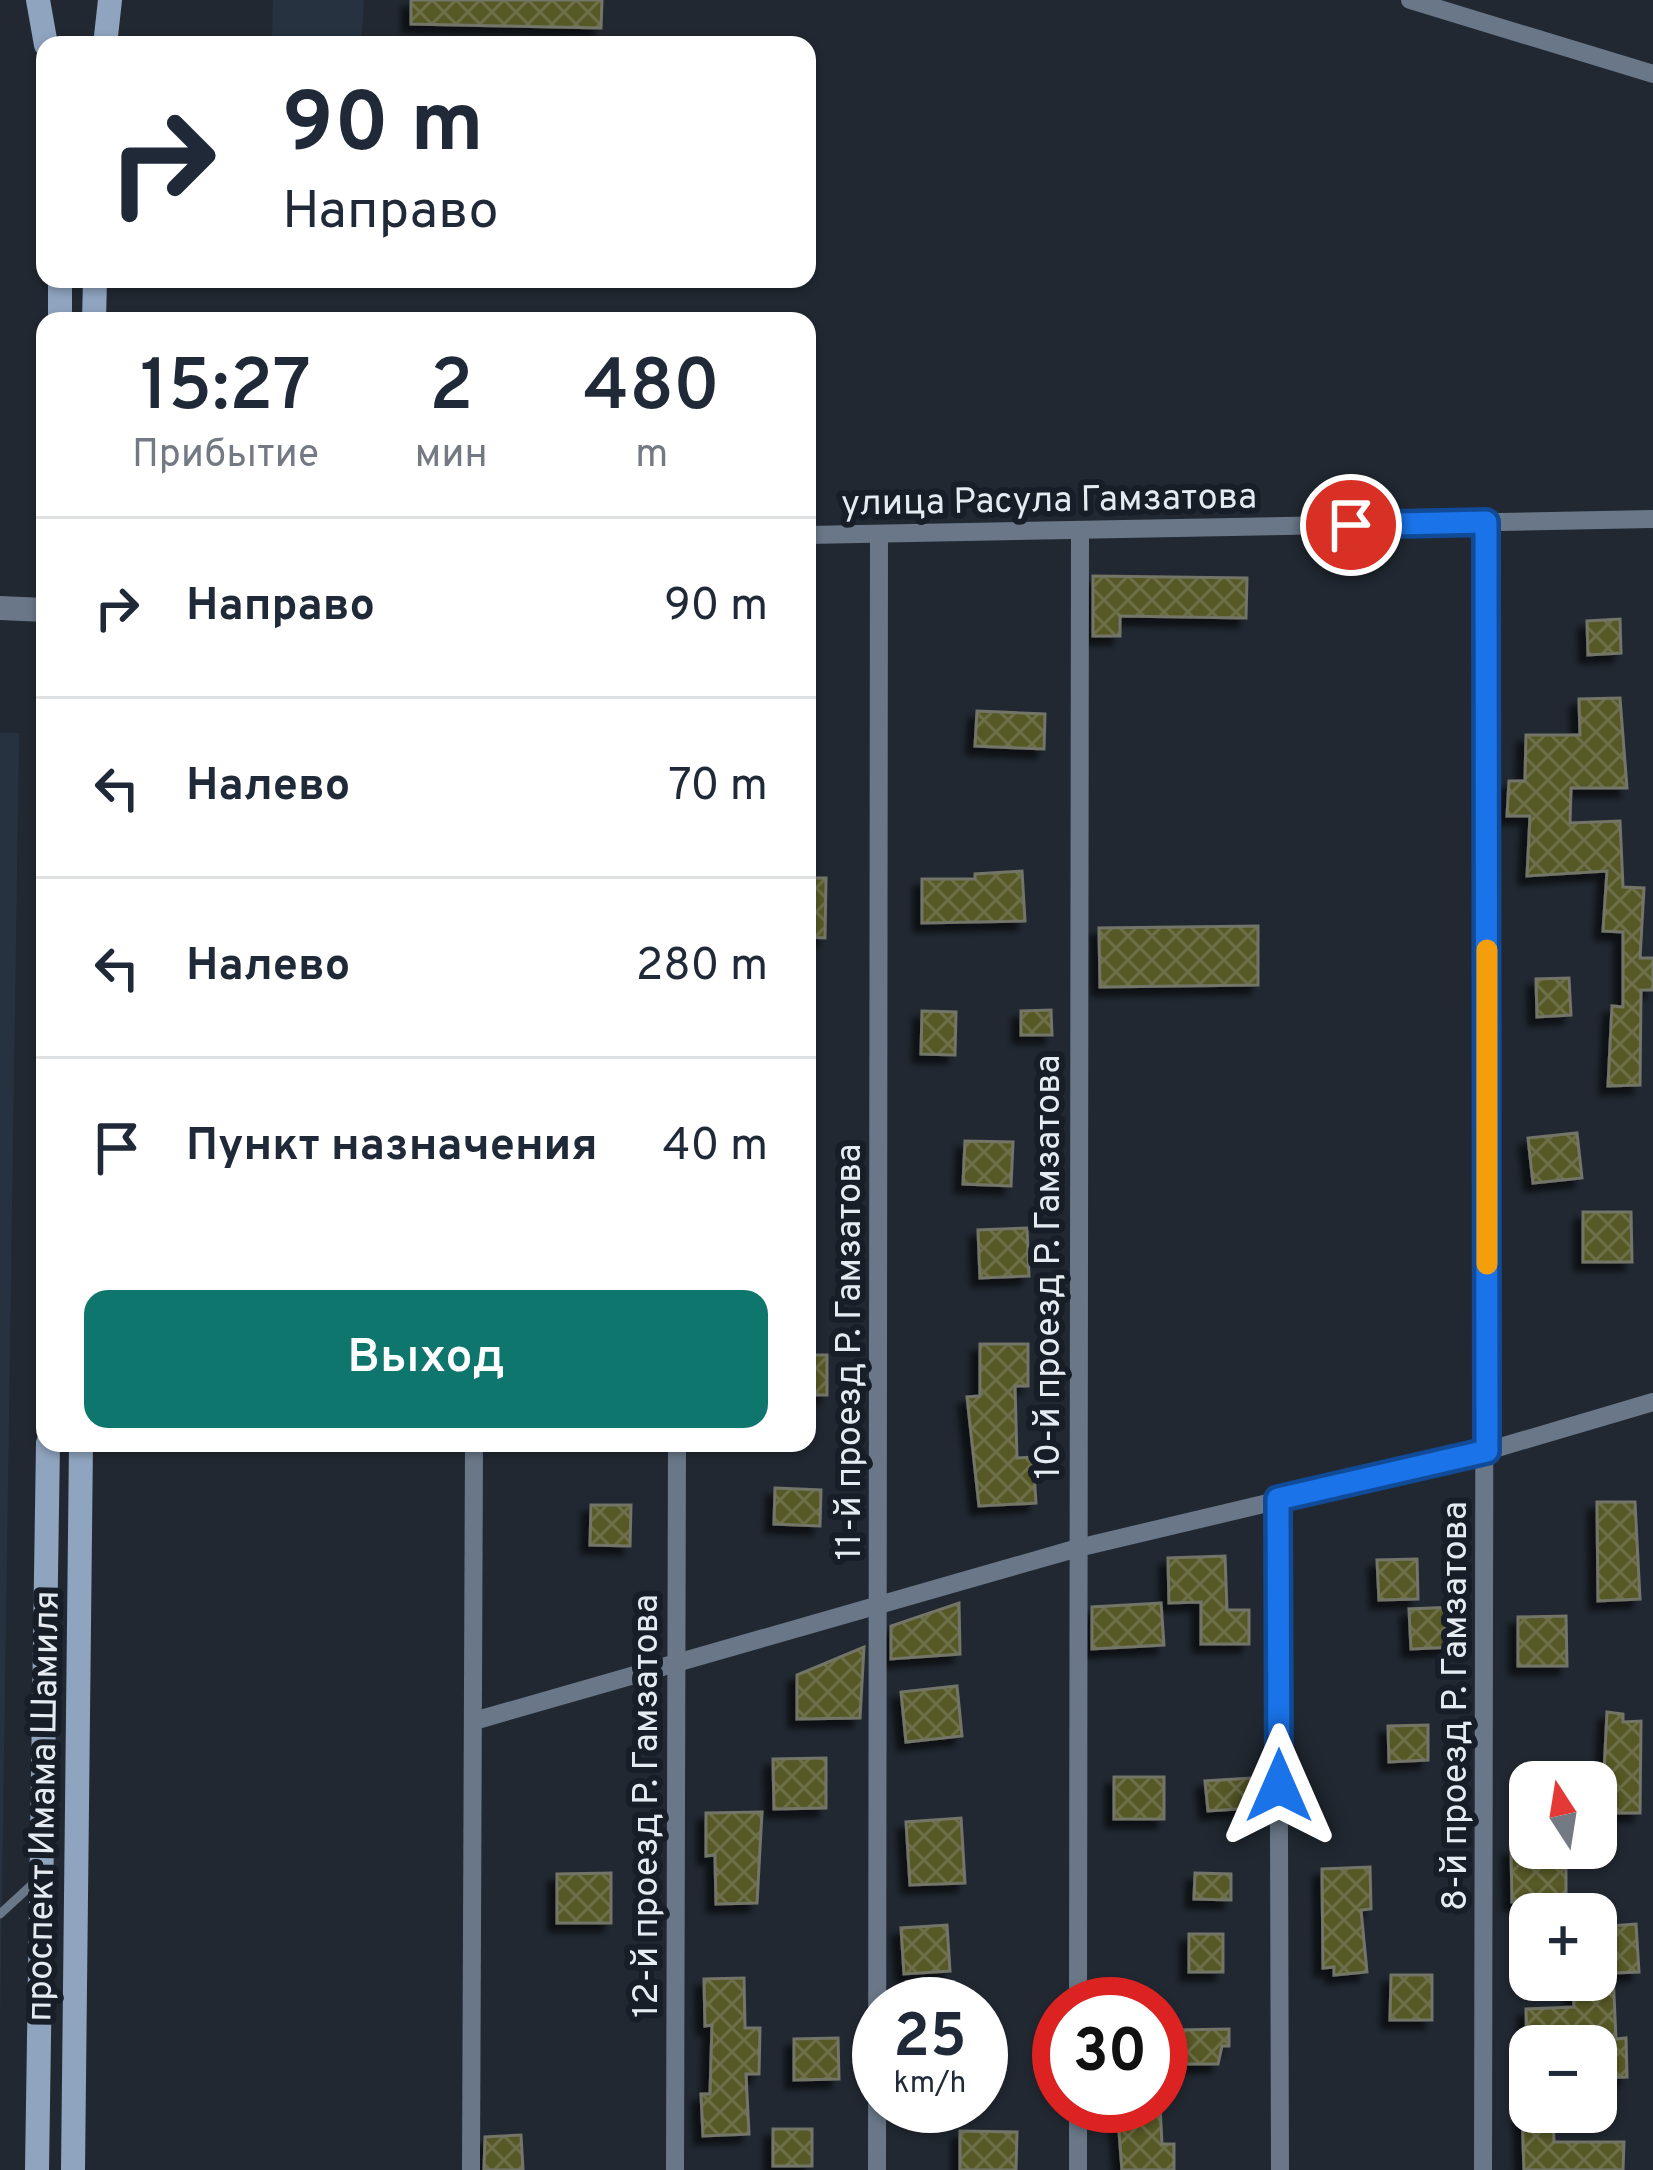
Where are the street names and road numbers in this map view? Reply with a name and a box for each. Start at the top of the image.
street label: улица Расула Гамзатова [841,475,1257,529]
street label: 10-й проезд Р. Гамзатова [1027,1055,1073,1479]
street label: 11-й проезд Р. Гамзатова [828,1144,874,1560]
street label: 8-й проезд Р. Гамзатова [1434,1501,1480,1911]
street label: проспект Имама Шамиля [18,1590,72,2022]
street label: 12-й проезд Р. Гамзатова [625,1594,671,2018]

